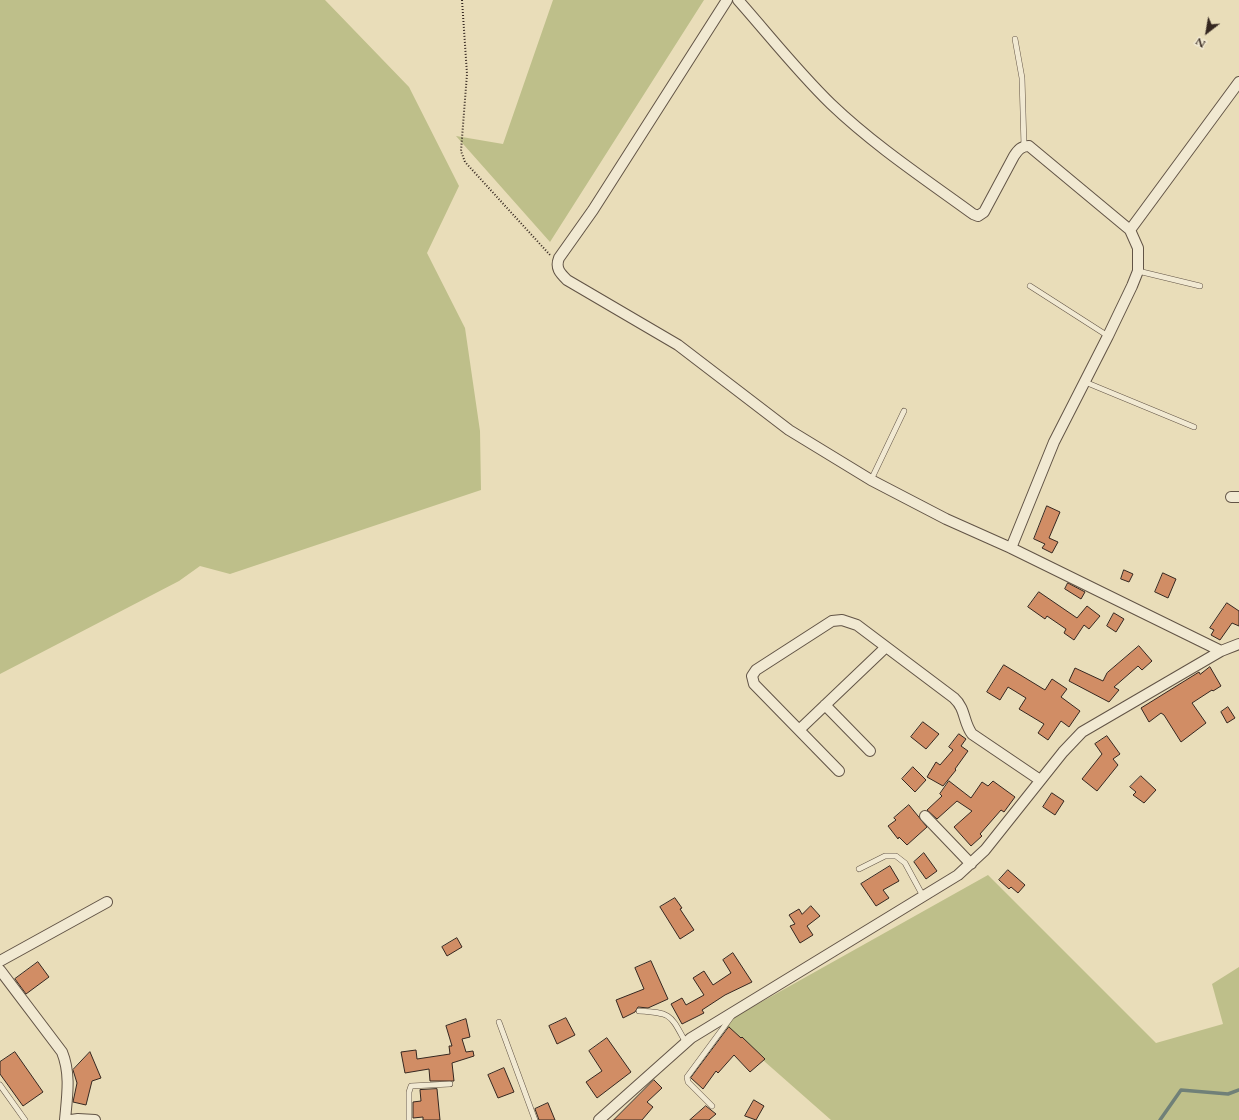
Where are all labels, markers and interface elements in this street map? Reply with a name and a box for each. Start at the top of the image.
north arrow [1187,12,1227,52]
text: N [1193,34,1209,52]

